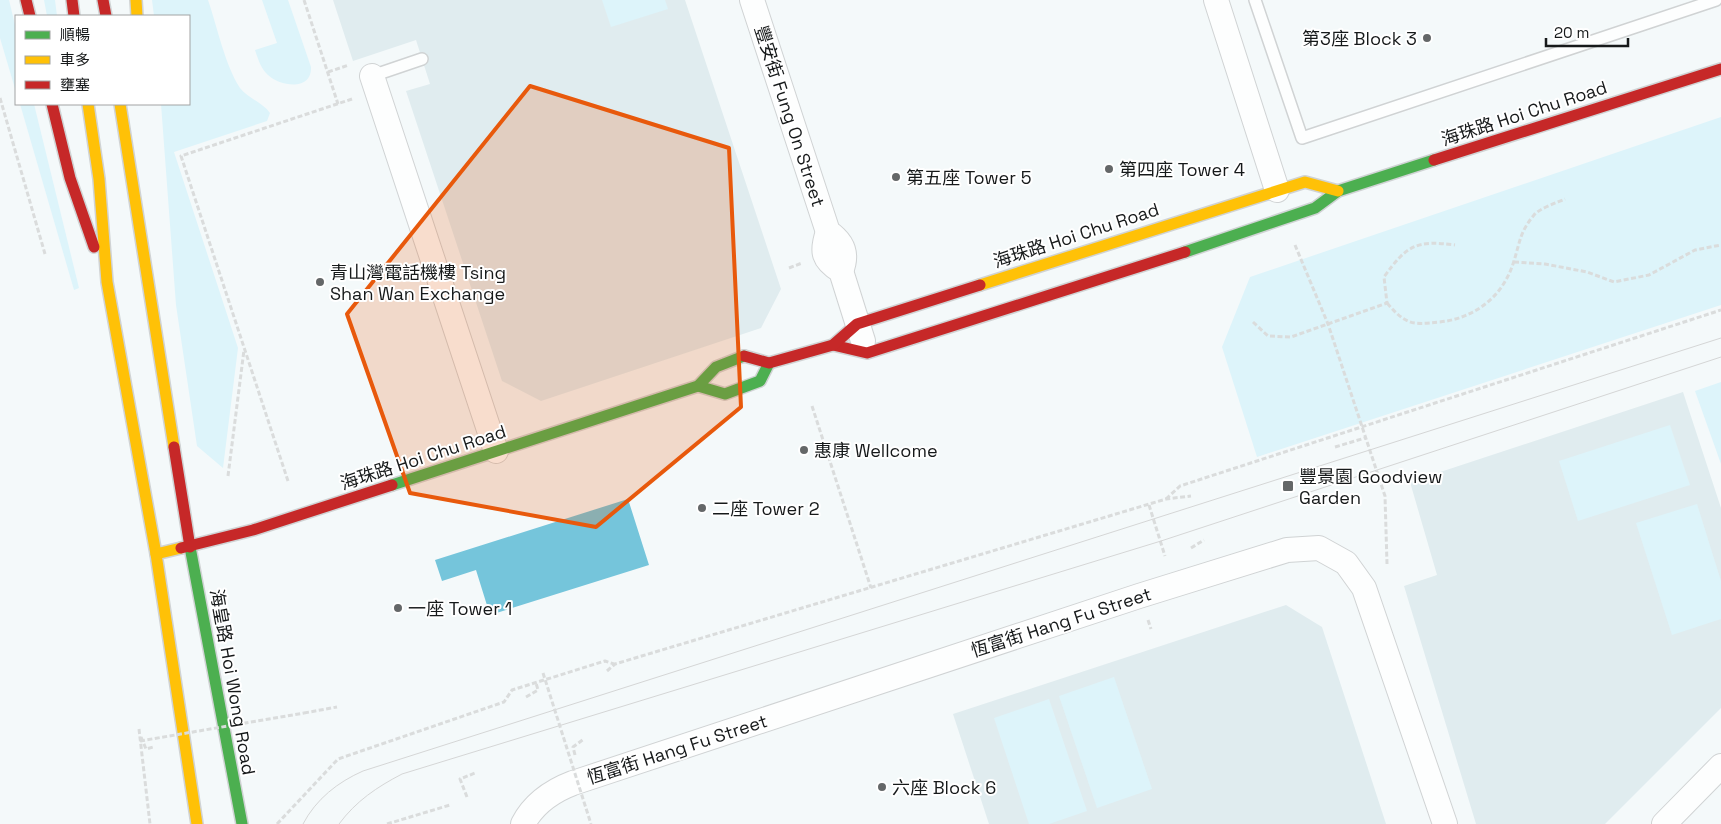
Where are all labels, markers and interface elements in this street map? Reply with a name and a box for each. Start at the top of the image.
legend [15,15,190,105]
scale bar [1546,15,1628,47]
street label: 豐安街 Fung On Street [750,22,830,210]
text: 20 m [1554,23,1589,42]
text: 順暢 [60,25,90,44]
place label: 第3座 Block 3 [1302,27,1417,50]
marker: 第3座 Block 3 [1421,32,1433,44]
text: 車多 [60,50,90,69]
text: 壅塞 [60,75,90,94]
street label: 海珠路 Hoi Chu Road [1438,75,1610,151]
place label: 第四座 Tower 4 [1119,158,1245,181]
marker: 第四座 Tower 4 [1103,163,1115,175]
place label: 第五座 Tower 5 [906,166,1031,189]
marker: 第五座 Tower 5 [890,171,902,183]
street label: 海珠路 Hoi Chu Road [990,197,1162,273]
place label: 青山灣電話機樓 Tsing Shan Wan Exchange [330,261,506,305]
marker: 青山灣電話機樓 Tsing Shan Wan Exchange [314,276,326,288]
street label: 海珠路 Hoi Chu Road [337,419,509,495]
place label: 惠康 Wellcome [814,439,938,462]
marker: 惠康 Wellcome [798,444,810,456]
place label: 豐景園 Goodview Garden [1299,465,1442,509]
marker: 豐景園 Goodview Garden [1281,479,1295,493]
place label: 二座 Tower 2 [712,497,820,520]
marker: 二座 Tower 2 [696,502,708,514]
street label: 恆富街 Hang Fu Street [968,582,1154,662]
street label: 海皇路 Hoi Wong Road [205,587,261,777]
place label: 一座 Tower 1 [408,597,512,620]
marker: 一座 Tower 1 [392,602,404,614]
street label: 恆富街 Hang Fu Street [584,709,770,789]
place label: 六座 Block 6 [892,776,996,799]
marker: 六座 Block 6 [876,781,888,793]

